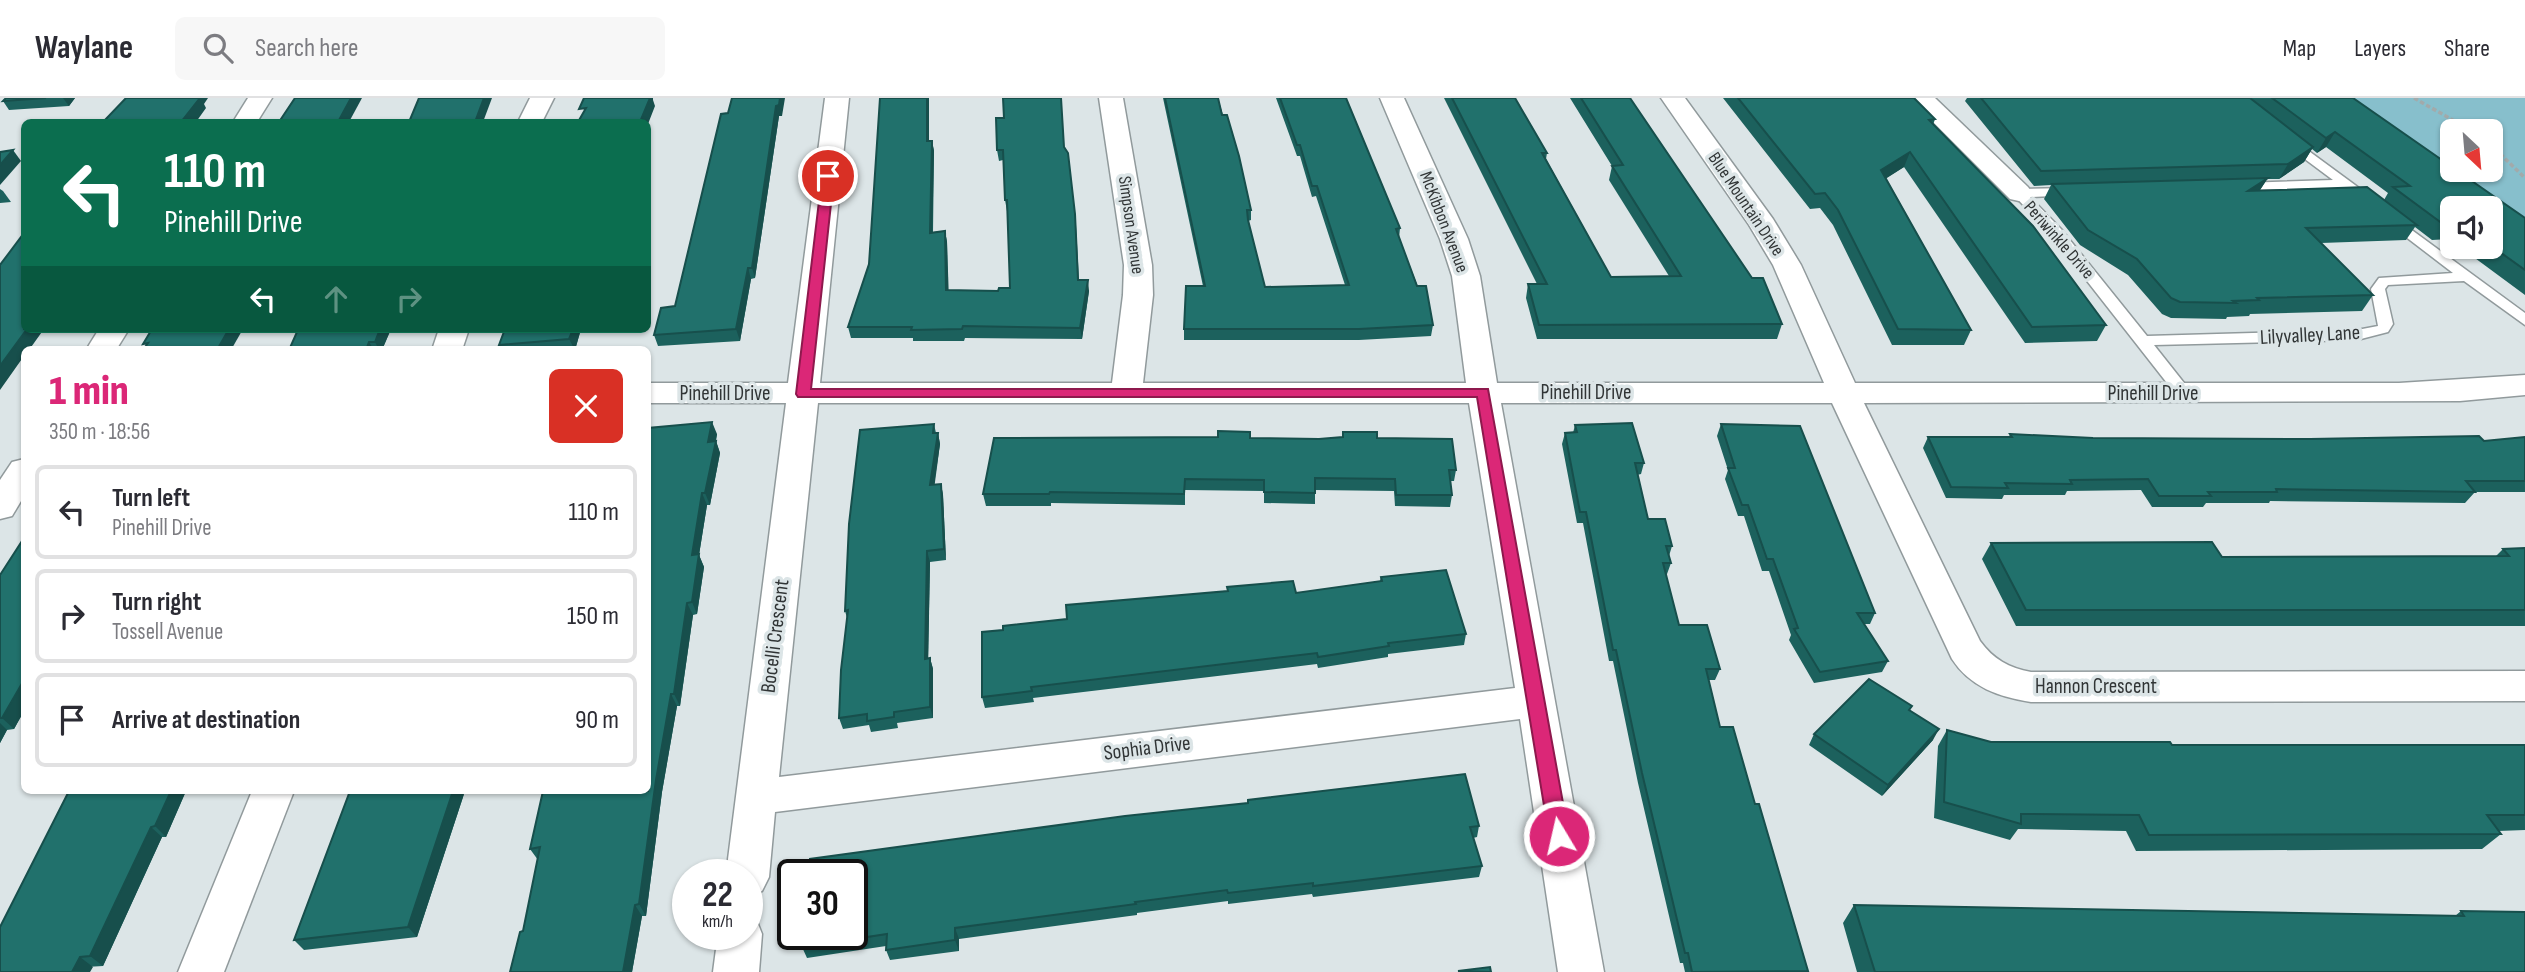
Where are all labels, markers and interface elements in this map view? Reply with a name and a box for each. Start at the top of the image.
search box [175,17,665,80]
text: Waylane [35,28,133,68]
icon: search [199,29,237,67]
text: Search here [255,33,358,64]
text: Map [2283,34,2316,63]
text: Layers [2354,34,2406,63]
text: Share [2444,34,2490,63]
north arrow [2440,119,2502,182]
map controls [2440,119,2503,259]
text: 110 m [164,143,266,202]
pin [798,146,858,206]
icon: left [49,147,140,238]
street label: Blue Mountain Drive [1704,148,1788,260]
icon: arrive [809,157,847,195]
street label: McKibbon Avenue [1415,169,1473,275]
street label: Simpson Avenue [1114,175,1148,275]
button: sound [2440,196,2503,259]
street label: Periwinkle Drive [2020,197,2098,283]
text: Pinehill Drive [164,203,303,242]
icon: left [244,280,282,318]
icon: ahead [317,280,355,318]
icon: right [390,280,428,318]
street label: Lilyvalley Lane [2259,320,2361,350]
text: 1 min [49,366,129,417]
button: close [549,369,623,443]
street label: Pinehill Drive [1541,380,1631,405]
street label: Pinehill Drive [680,381,770,406]
street label: Pinehill Drive [2108,381,2198,406]
text: 350 m · 18:56 [49,418,150,446]
text: Turn left [112,483,190,514]
icon: left [53,493,91,531]
text: 110 m [568,497,619,528]
text: Pinehill Drive [112,514,212,542]
street label: Bocelli Crescent [756,578,794,694]
text: Turn right [112,587,201,618]
icon: right [53,597,91,635]
text: 150 m [567,601,619,632]
text: Tossell Avenue [112,618,223,646]
street label: Hannon Crescent [2035,674,2157,699]
icon: arrive [53,701,91,739]
text: Arrive at destination [112,705,300,736]
text: 90 m [575,705,619,736]
street label: Sophia Drive [1102,730,1192,766]
position arrow [1522,799,1596,873]
speed limit sign: 30 [777,859,868,950]
text: 22 [702,874,733,917]
text: km/h [702,911,733,932]

